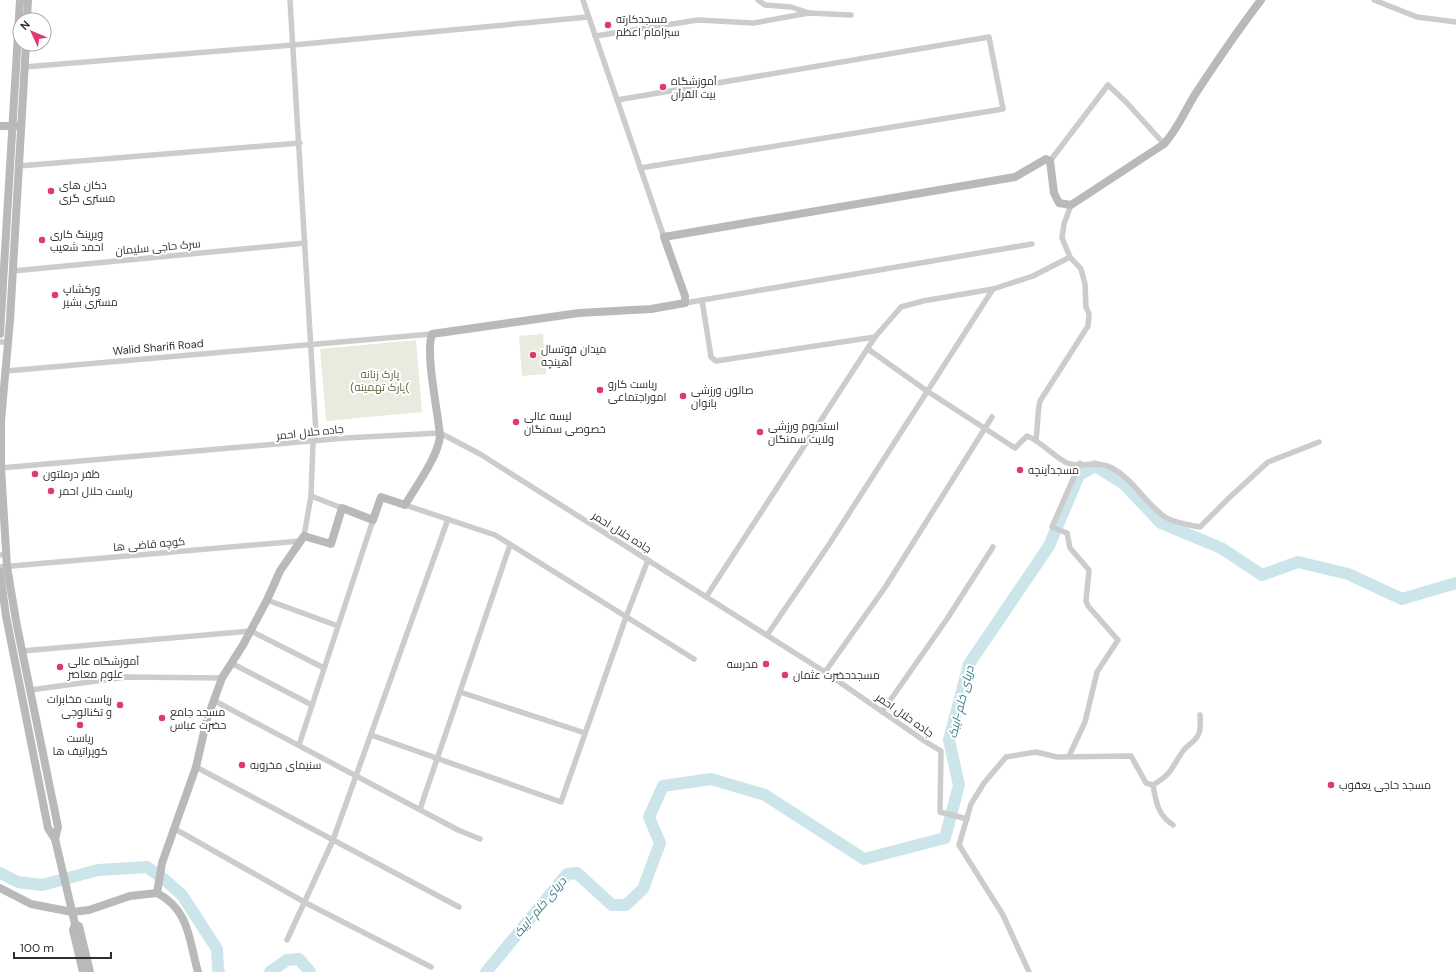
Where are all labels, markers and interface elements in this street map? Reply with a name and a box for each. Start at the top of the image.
north arrow [12,12,52,52]
place label: مسجدکارته سبزامام اعظم [616,12,680,40]
text: N [17,17,33,33]
marker: مسجدکارته سبزامام اعظم [603,20,613,30]
place label: آموزشگاه بیت القرآن [671,74,717,101]
marker: آموزشگاه بیت القرآن [658,82,668,92]
place label: دکان های مستری گری [59,178,115,205]
marker: دکان های مستری گری [46,186,56,196]
place label: ویرینگ کاری احمد شعیب [50,227,104,254]
marker: ویرینگ کاری احمد شعیب [37,235,47,245]
street label: سرک حاجی سلیمان [115,236,201,258]
place label: ورکشاپ مستری بشیر [62,282,118,309]
marker: ورکشاپ مستری بشیر [50,290,60,300]
street label: Walid Sharifi Road [112,336,204,358]
place label: میدان فوتسال آهینچه [541,342,606,369]
marker: میدان فوتسال آهینچه [528,350,538,360]
park label: پارک زنانه (پارک تهمینه( [350,367,410,394]
place label: ریاست کارو اموراجتماعی [608,377,666,404]
place label: صالون ورزشی بانوان [691,383,754,410]
marker: ریاست کارو اموراجتماعی [595,385,605,395]
marker: صالون ورزشی بانوان [678,391,688,401]
place label: لیسه عالی خصوصی سمنگان [524,409,606,436]
marker: لیسه عالی خصوصی سمنگان [511,417,521,427]
place label: استدیوم ورزشی ولایت سمنگان [768,419,839,446]
street label: جاده حلال احمر [275,422,344,443]
marker: استدیوم ورزشی ولایت سمنگان [755,427,765,437]
place label: مسجدآینچه [1028,463,1079,477]
marker: مسجدآینچه [1015,465,1025,475]
place label: ظفر درملتون [43,467,100,481]
marker: ظفر درملتون [30,469,40,479]
place label: ریاست حلال احمر [58,484,133,498]
marker: ریاست حلال احمر [46,486,56,496]
street label: جاده حلال احمر [589,508,654,556]
street label: کوچه قاضی ها [112,534,186,554]
place label: آموزشگاه عالی علوم معاصر [67,654,139,682]
place label: مدرسه [727,657,758,671]
marker: مدرسه [761,659,771,669]
marker: آموزشگاه عالی علوم معاصر [55,662,65,672]
water label: دریای خلم-ایبک [944,663,978,740]
place label: مسجدحضرت عثمان [793,668,880,682]
marker: مسجدحضرت عثمان [780,670,790,680]
street label: جاده حلال احمر [873,689,937,740]
place label: ریاست مخابرات و تکنالوجی [47,692,112,719]
marker: ریاست مخابرات و تکنالوجی [115,700,125,710]
place label: مسجد جامع حضرت عباس [170,705,226,732]
marker: مسجد جامع حضرت عباس [157,713,167,723]
marker: ریاست کوپراتیف ها [75,720,85,730]
place label: ریاست کوپراتیف ها [52,731,108,758]
place label: سنیمای مخروبه [250,758,321,772]
marker: سنیمای مخروبه [237,760,247,770]
place label: مسجد حاجی یعقوب [1339,778,1431,792]
marker: مسجد حاجی یعقوب [1326,780,1336,790]
water label: دریای خلم-ایبک [510,873,571,940]
scale bar [14,934,111,960]
text: 100 m [20,940,54,956]

